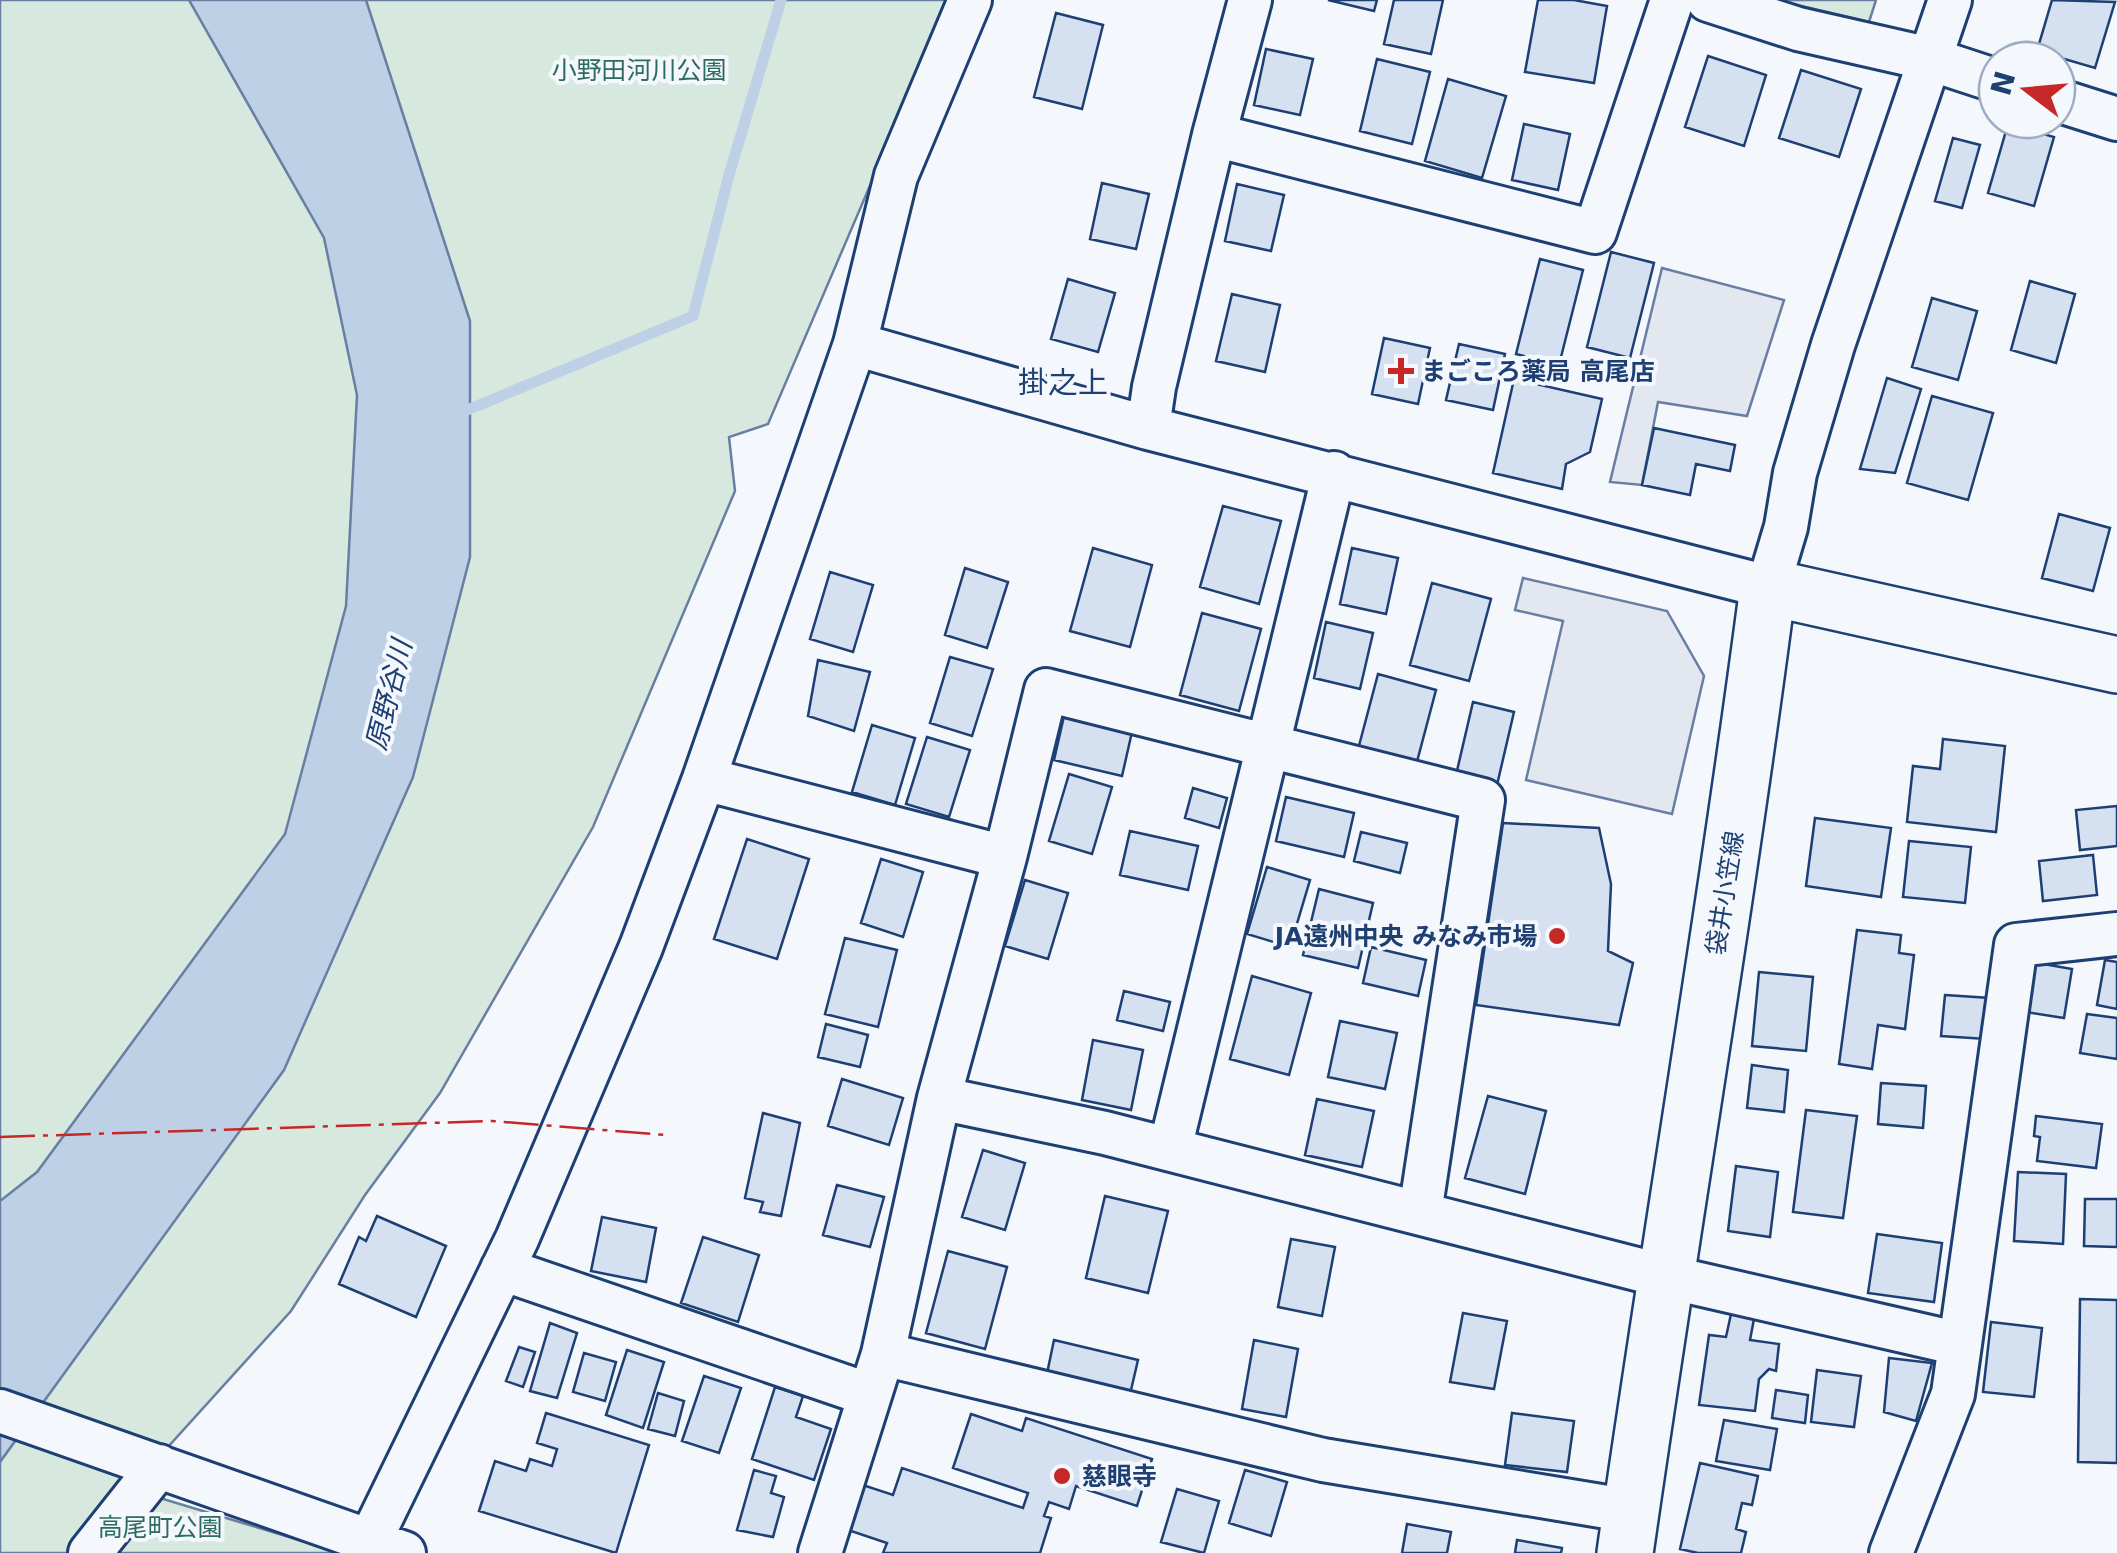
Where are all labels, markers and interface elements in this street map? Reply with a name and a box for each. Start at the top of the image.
north arrow [1977,40,2077,140]
park label: 小野田河川公園 [551,56,727,85]
text: N [1984,67,2023,99]
place label: まごころ薬局 高尾店 [1421,357,1655,386]
marker: まごころ薬局 高尾店 [1390,360,1412,382]
district label: 掛之上 [1018,365,1108,400]
water label: 原野谷川 [359,634,419,753]
street label: 袋井小笠線 [1701,829,1749,957]
place label: JA遠州中央 みなみ市場 [1273,922,1537,951]
marker: JA遠州中央 みなみ市場 [1546,925,1568,947]
place label: 慈眼寺 [1082,1462,1157,1491]
marker: 慈眼寺 [1051,1465,1073,1487]
park label: 高尾町公園 [97,1513,223,1542]

